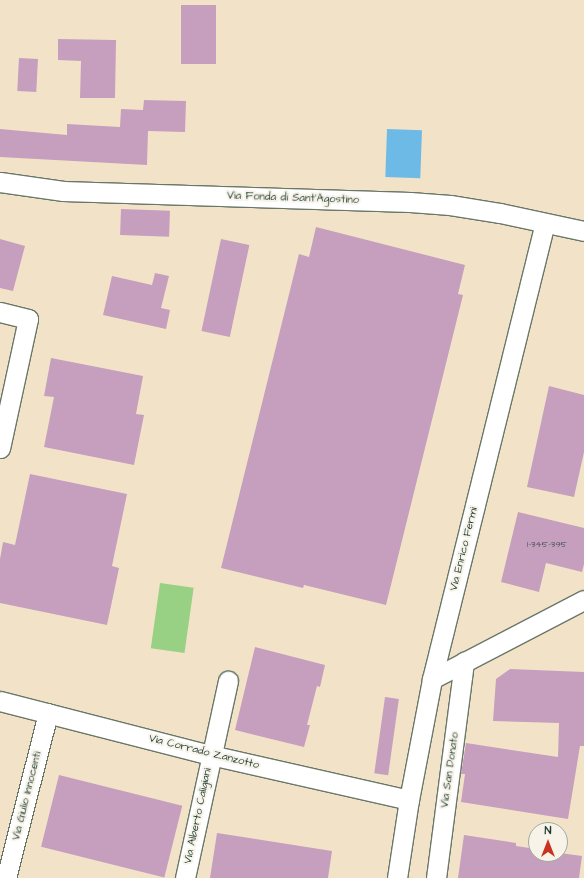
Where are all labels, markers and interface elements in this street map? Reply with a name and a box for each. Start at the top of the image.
street label: Via Fonda di Sant'Agostino [227,189,359,207]
street label: Via Enrico Fermi [447,506,481,592]
house number: 1-345-395 [527,540,567,550]
street label: Via San Donato [438,731,462,809]
street label: Via Corrado Zanzotto [148,732,260,772]
street label: Via Giulio Innocenti [10,750,44,842]
street label: Via Alberto Caligiani [181,767,215,865]
north arrow [528,822,568,862]
text: N [545,823,551,838]

